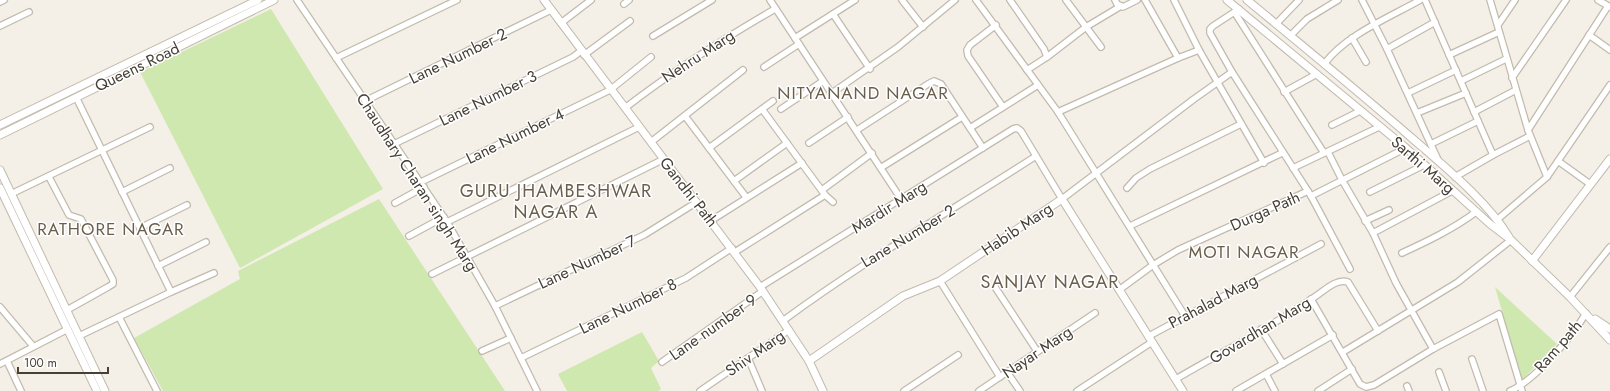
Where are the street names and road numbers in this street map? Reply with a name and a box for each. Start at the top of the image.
street label: Lane Number 2 [405,22,511,90]
street label: Nehru Marg [657,24,739,88]
street label: Queens Road [91,37,183,97]
street label: Lane Number 3 [435,64,541,132]
street label: Chaudhary Charan singh Marg [351,88,483,276]
street label: Lane Number 4 [462,102,568,170]
street label: Sarthi Marg [1386,131,1460,199]
street label: Gandhi Path [654,152,724,232]
street label: Mardir Marg [847,175,931,239]
street label: Durga Path [1226,185,1304,237]
street label: Habib Marg [977,197,1057,261]
street label: Lane Number 2 [856,199,960,273]
street label: Lane Number 7 [534,229,640,295]
street label: Prahalad Marg [1164,268,1262,334]
street label: Lane Number 8 [575,272,681,340]
street label: Lane number 9 [664,288,762,366]
street label: Govardhan Marg [1205,291,1315,369]
street label: Ram path [1529,315,1587,377]
street label: Nayar Marg [997,320,1077,384]
street label: Shiv Marg [720,324,790,382]

